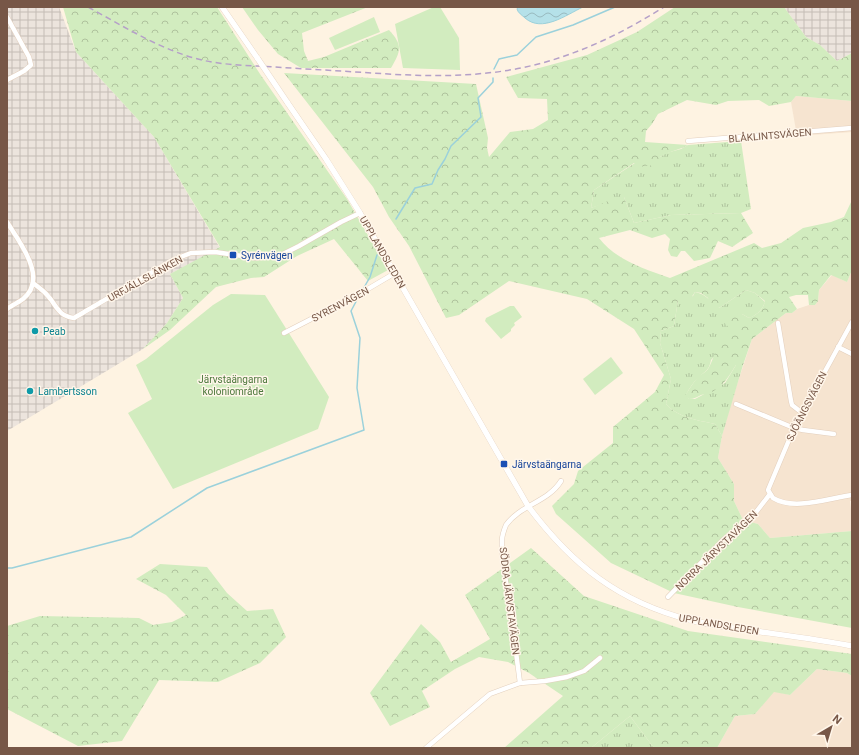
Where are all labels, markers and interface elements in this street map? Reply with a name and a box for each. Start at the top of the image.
street label: BLÅKLINTSVÄGEN [728,124,812,145]
street label: UPPLANDSLEDEN [358,214,408,290]
marker: Syrénvägen [228,250,238,260]
place label: Syrénvägen [241,250,292,261]
street label: URFJÄLLSLÄNKEN [105,252,185,304]
street label: SYRENVÄGEN [309,284,371,324]
marker: Peab [30,326,40,336]
place label: Peab [43,326,66,337]
street label: SJÖÄNGSVÄGEN [783,369,829,443]
park label: Järvstaängarna koloniområde [198,374,268,397]
marker: Lambertsson [25,386,35,396]
place label: Lambertsson [38,386,97,397]
marker: Järvstaängarna [499,459,509,469]
place label: Järvstaängarna [512,459,582,470]
street label: NORRA JÄRVSTAVÄGEN [672,508,760,592]
street label: SÖDRA JÄRVSTAVÄGEN [497,546,523,656]
street label: UPPLANDSLEDEN [678,612,760,637]
north arrow [811,707,851,747]
text: N [830,712,844,727]

